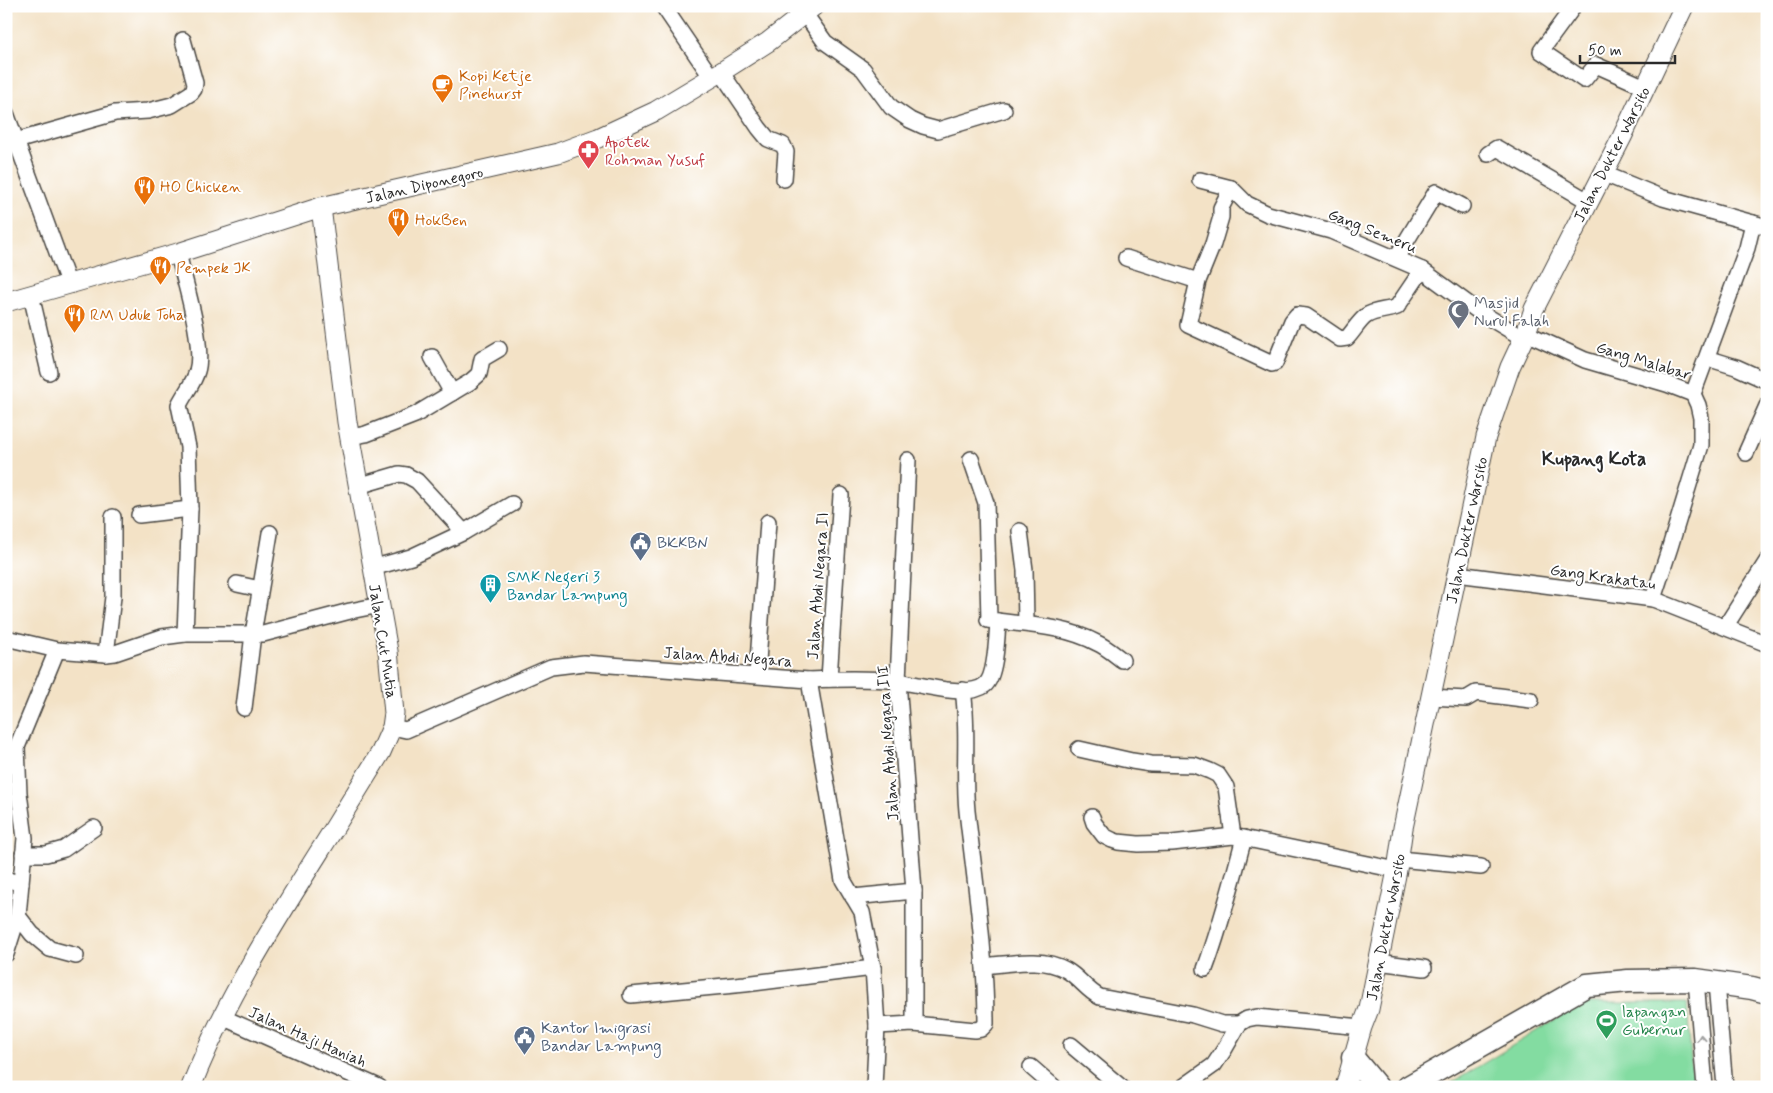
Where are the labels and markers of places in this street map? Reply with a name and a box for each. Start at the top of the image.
place label: Kopi Ketje Pinehurst [459,66,532,105]
cafe icon: Kopi Ketje Pinehurst [431,72,455,103]
place label: Apotek Rohman Yusuf [605,132,705,171]
pharmacy icon: Apotek Rohman Yusuf [577,138,601,169]
restaurant icon: HO Chicken [132,174,156,205]
place label: HO Chicken [160,177,242,198]
restaurant icon: HokBen [387,207,411,238]
place label: HokBen [415,210,467,231]
restaurant icon: Pempek JK [148,255,172,286]
place label: Pempek JK [176,258,251,279]
place label: Masjid Nurul Falah [1474,293,1549,332]
mosque icon: Masjid Nurul Falah [1446,299,1470,330]
restaurant icon: RM Uduk Toha [62,302,86,333]
place label: RM Uduk Toha [90,305,184,326]
public building icon: BKKBN [629,530,653,561]
place label: BKKBN [657,533,708,554]
place label: SMK Negeri 3 Bandar Lampung [507,567,628,607]
building icon: SMK Negeri 3 Bandar Lampung [479,573,503,604]
place label: lapangan Gubernur [1622,1002,1686,1041]
sports icon: lapangan Gubernur [1594,1008,1618,1039]
place label: Kantor Imigrasi Bandar Lampung [541,1018,662,1058]
public building icon: Kantor Imigrasi Bandar Lampung [513,1024,537,1055]

